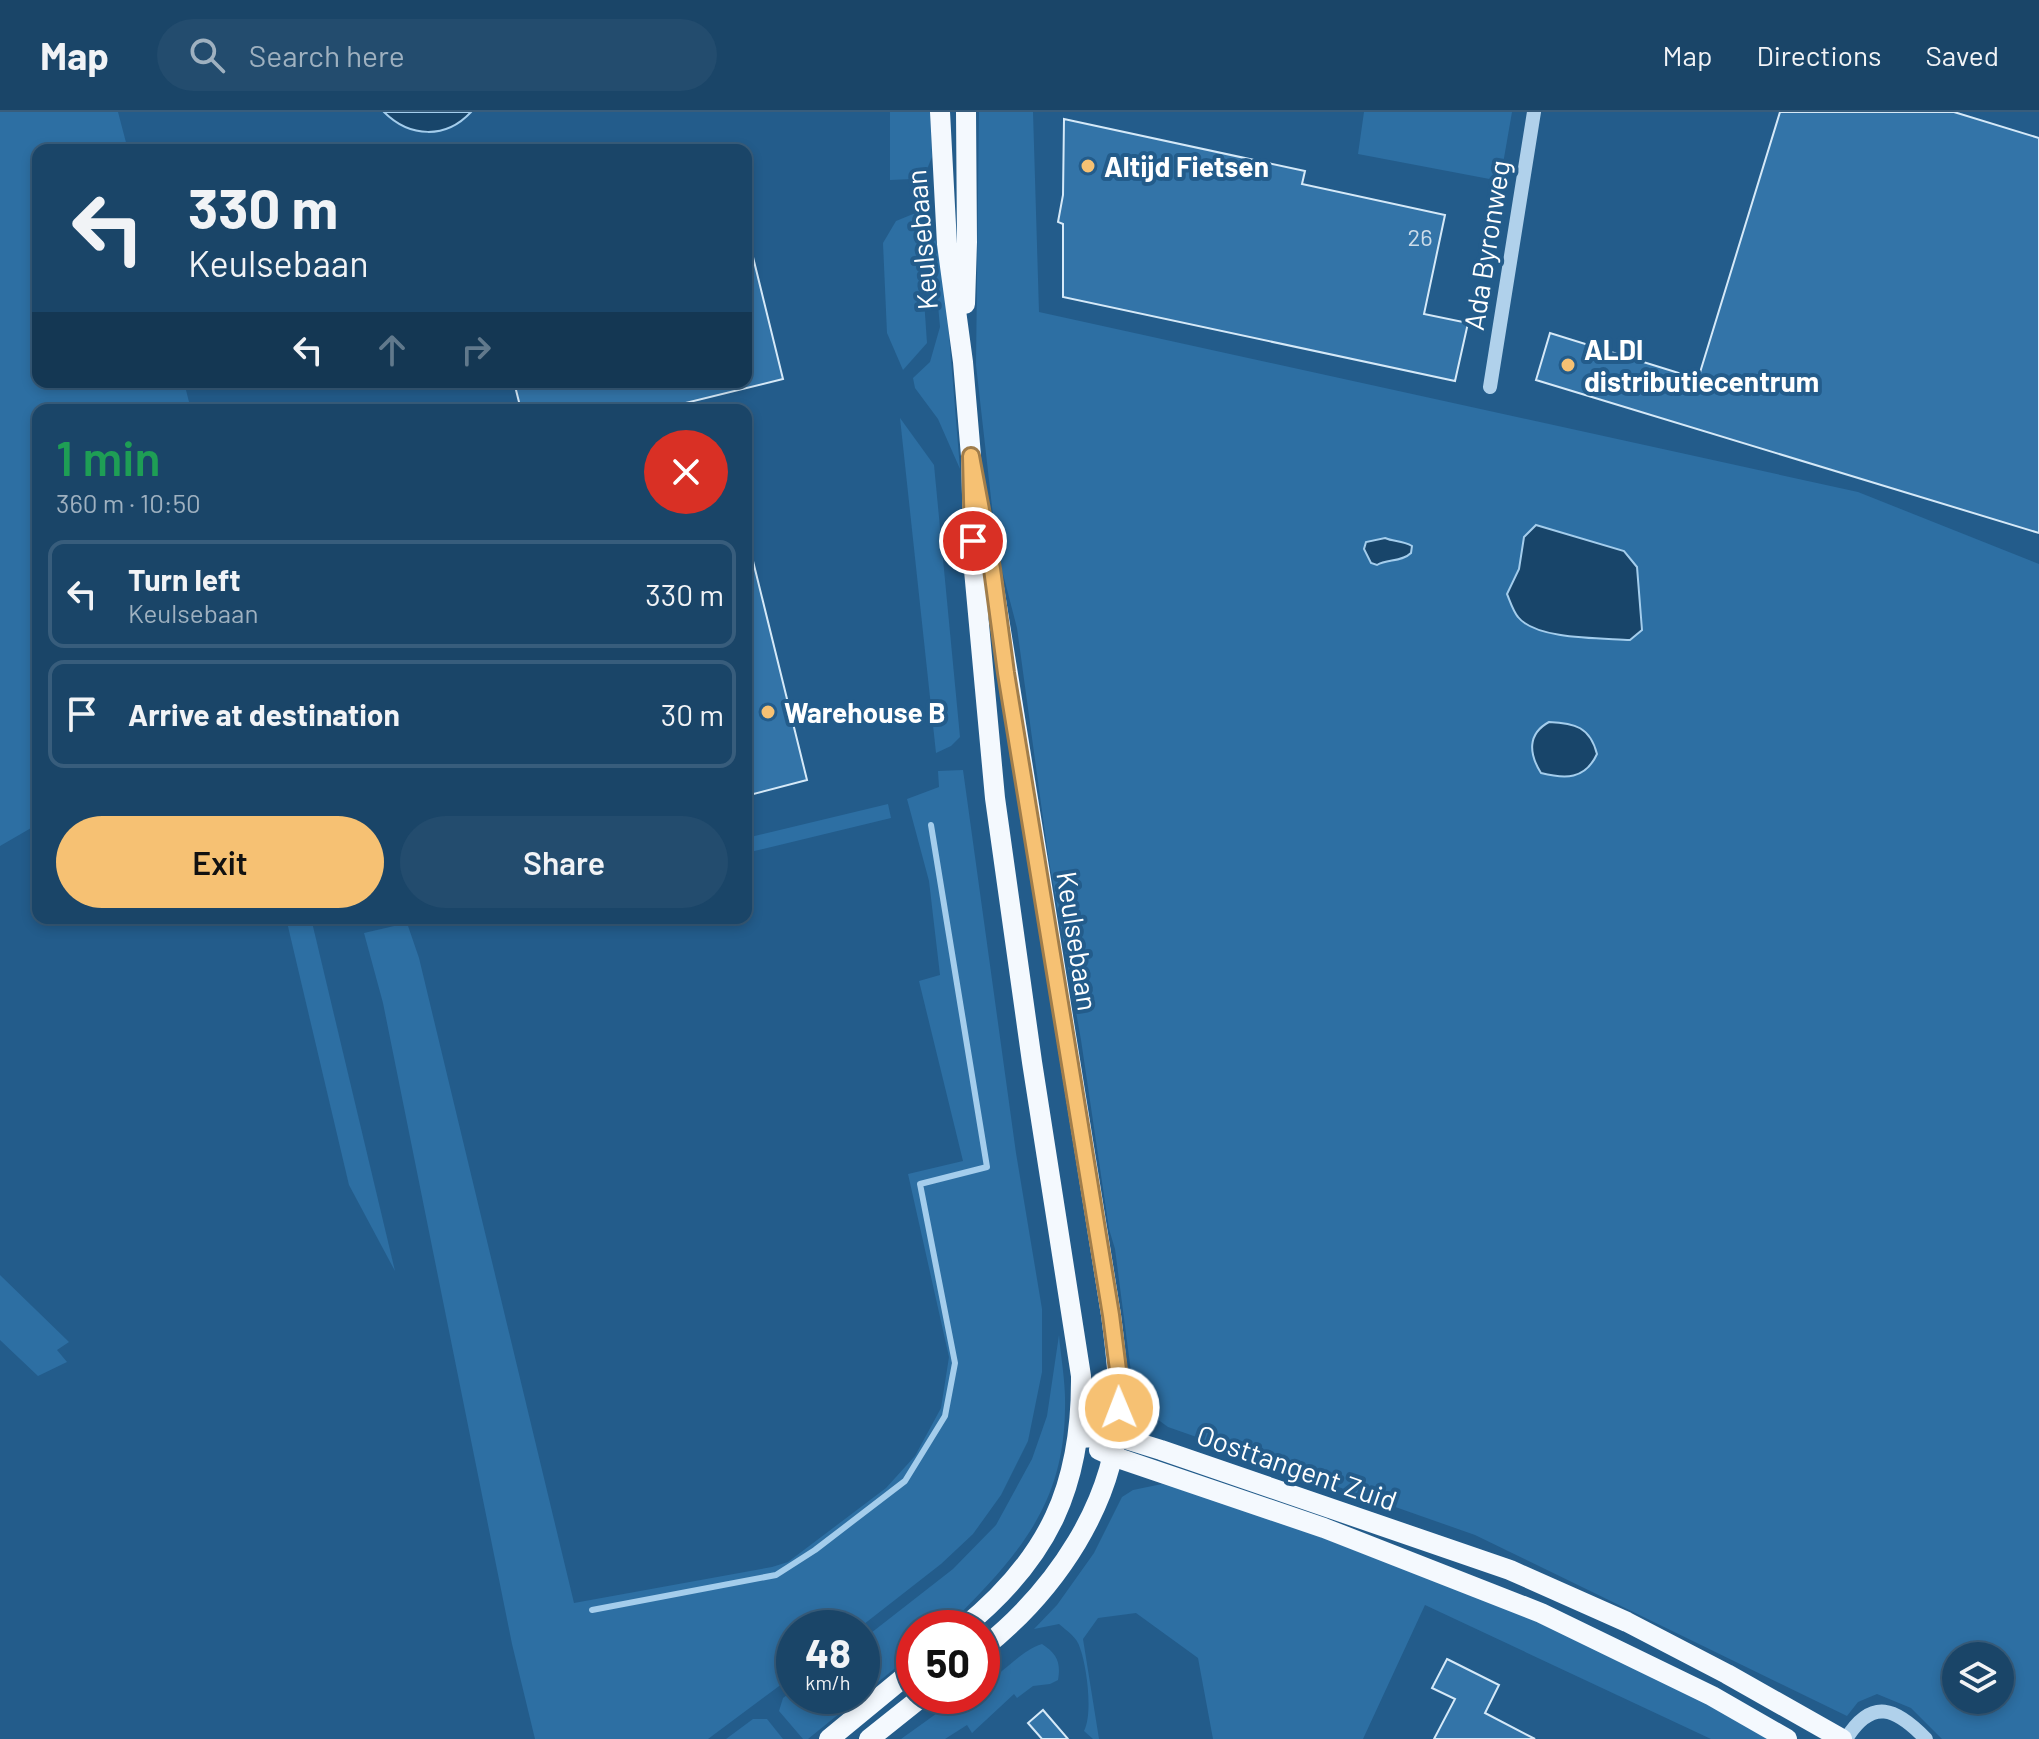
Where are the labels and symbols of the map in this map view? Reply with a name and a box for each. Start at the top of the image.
place label: Altijd Fietsen [1104,149,1269,183]
marker: Altijd Fietsen [1079,157,1097,175]
street label: Ada Byronweg [1456,157,1516,333]
street label: Keulsebaan [898,169,944,311]
house number: 26 [1407,222,1433,251]
place label: ALDI distributiecentrum [1584,332,1819,398]
marker: ALDI distributiecentrum [1559,356,1577,374]
pin [939,507,1007,575]
place label: Warehouse B [784,695,946,729]
marker: Warehouse B [759,703,777,721]
street label: Keulsebaan [1050,869,1106,1013]
position arrow [1077,1366,1161,1450]
street label: Oosttangent Zuid [1192,1417,1402,1517]
speed limit sign: 50 [896,1610,1000,1714]

